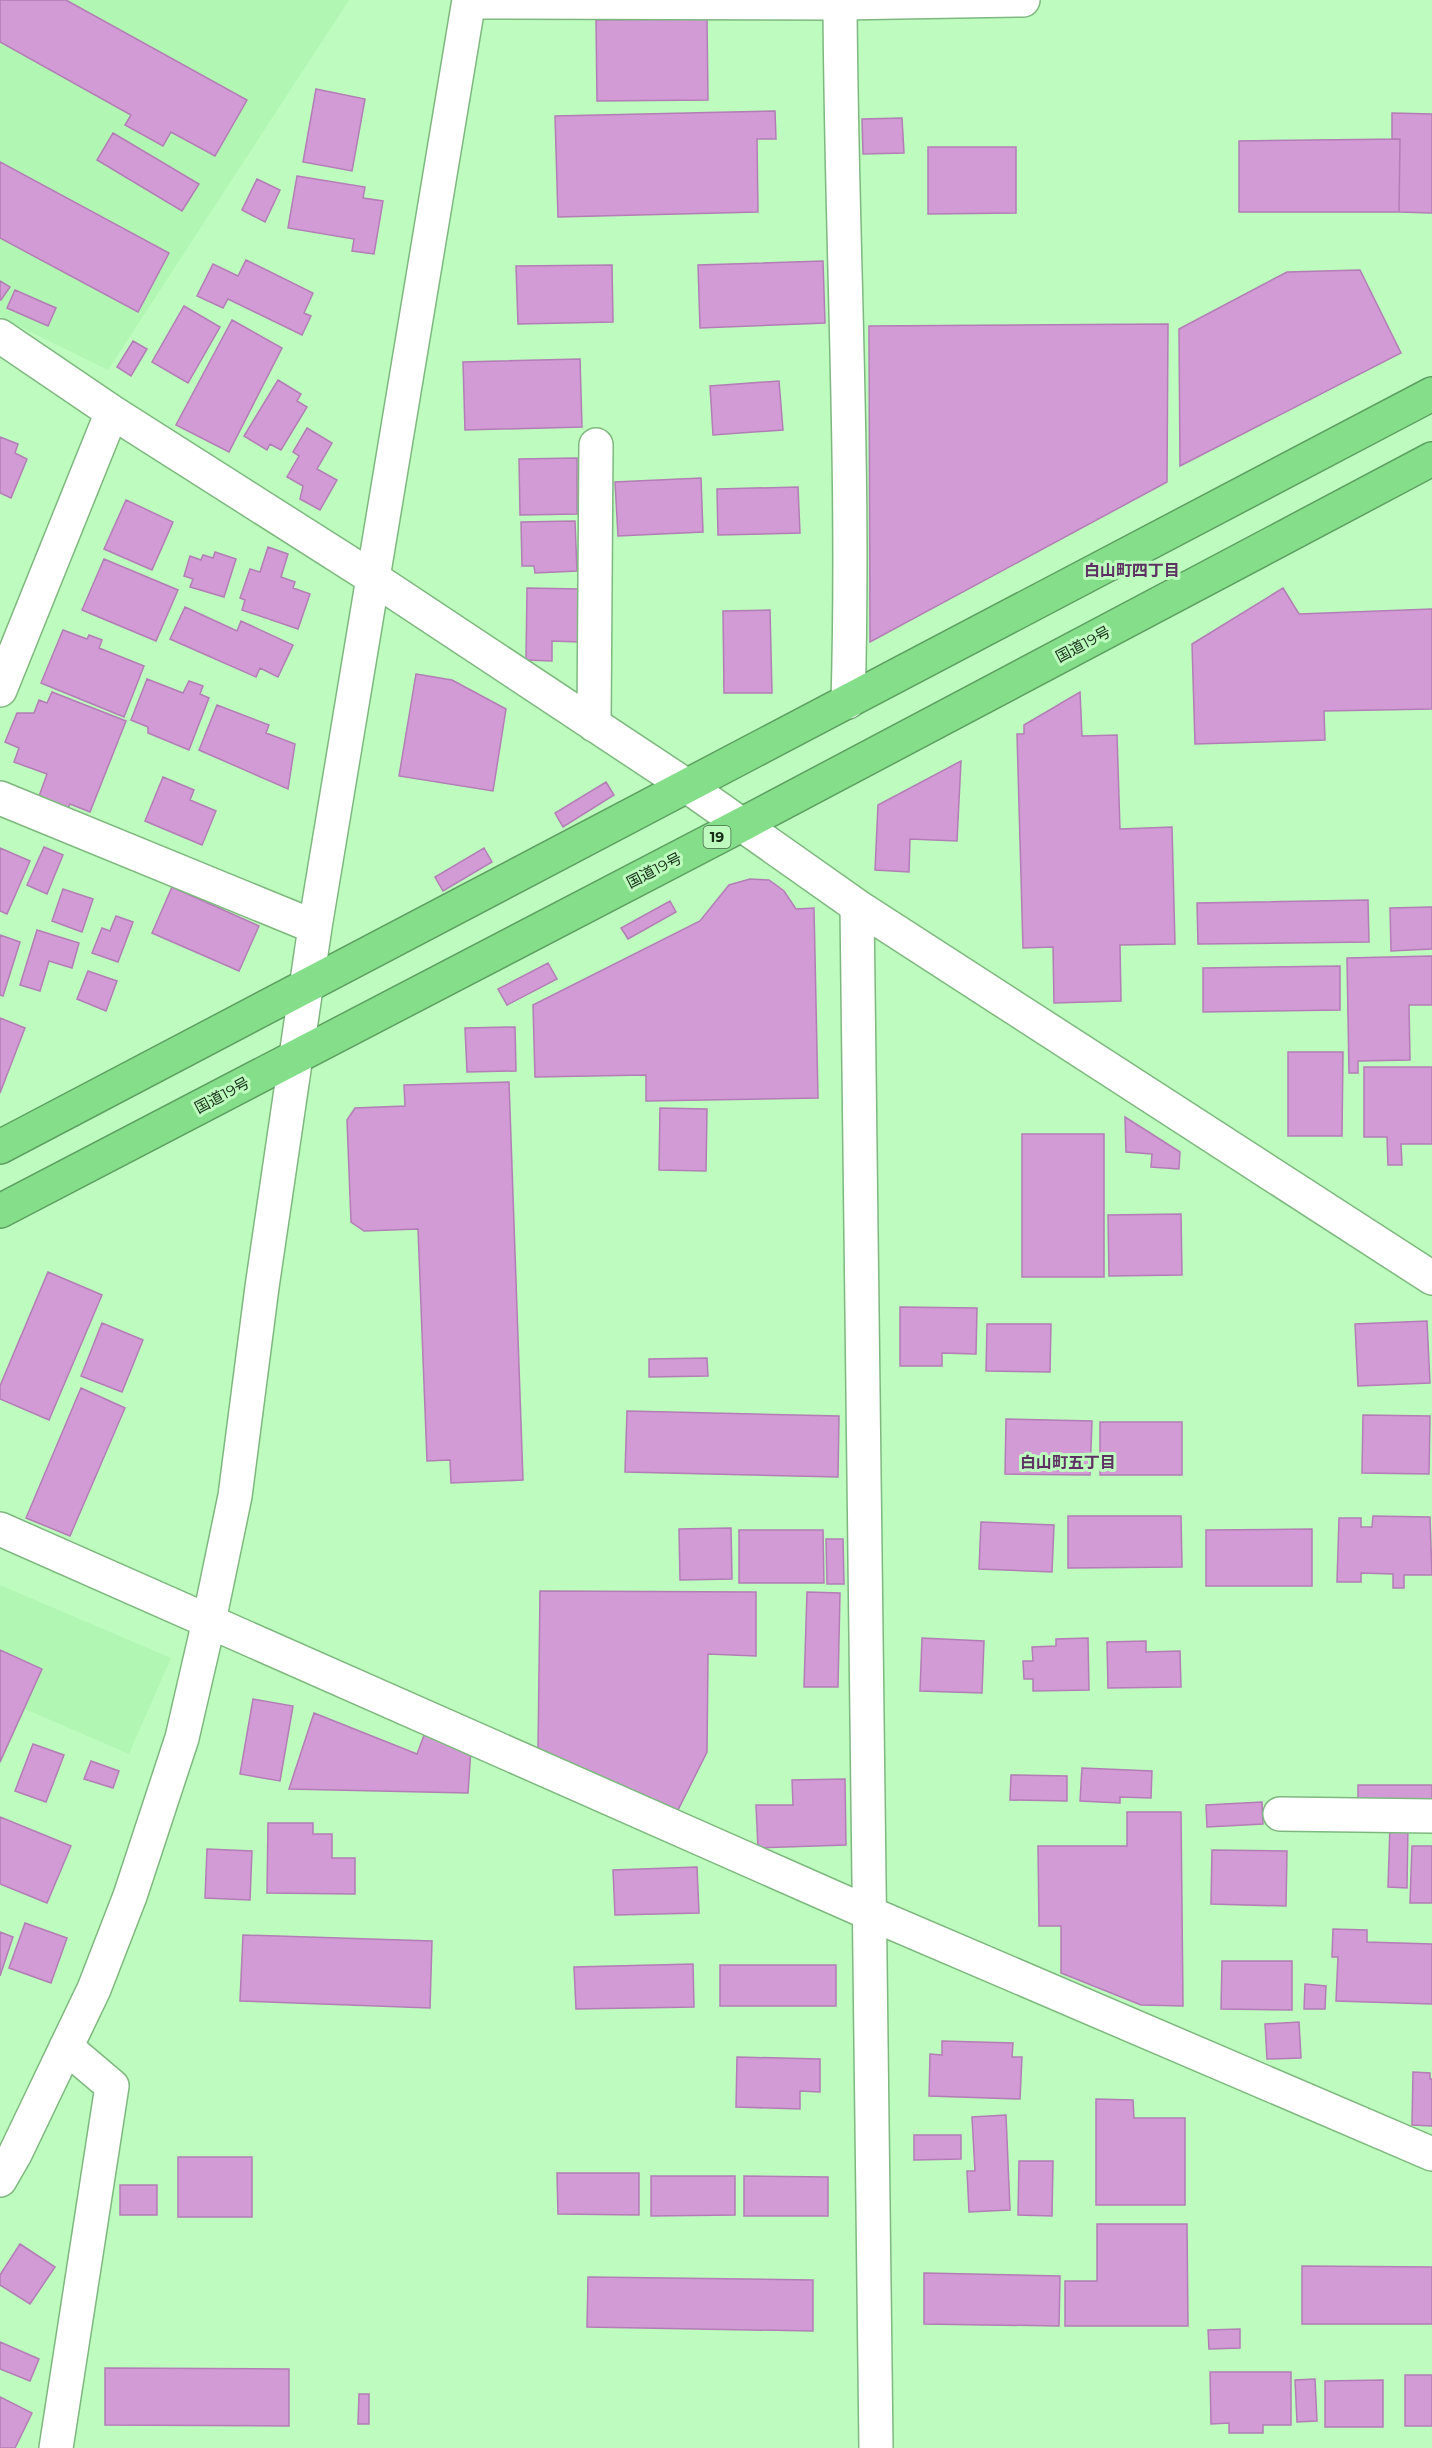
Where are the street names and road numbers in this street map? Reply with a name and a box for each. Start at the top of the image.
street label: 国道19号 [1052,622,1114,666]
road number: 19 [704,826,730,848]
street label: 国道19号 [623,848,685,892]
street label: 国道19号 [191,1073,253,1117]

